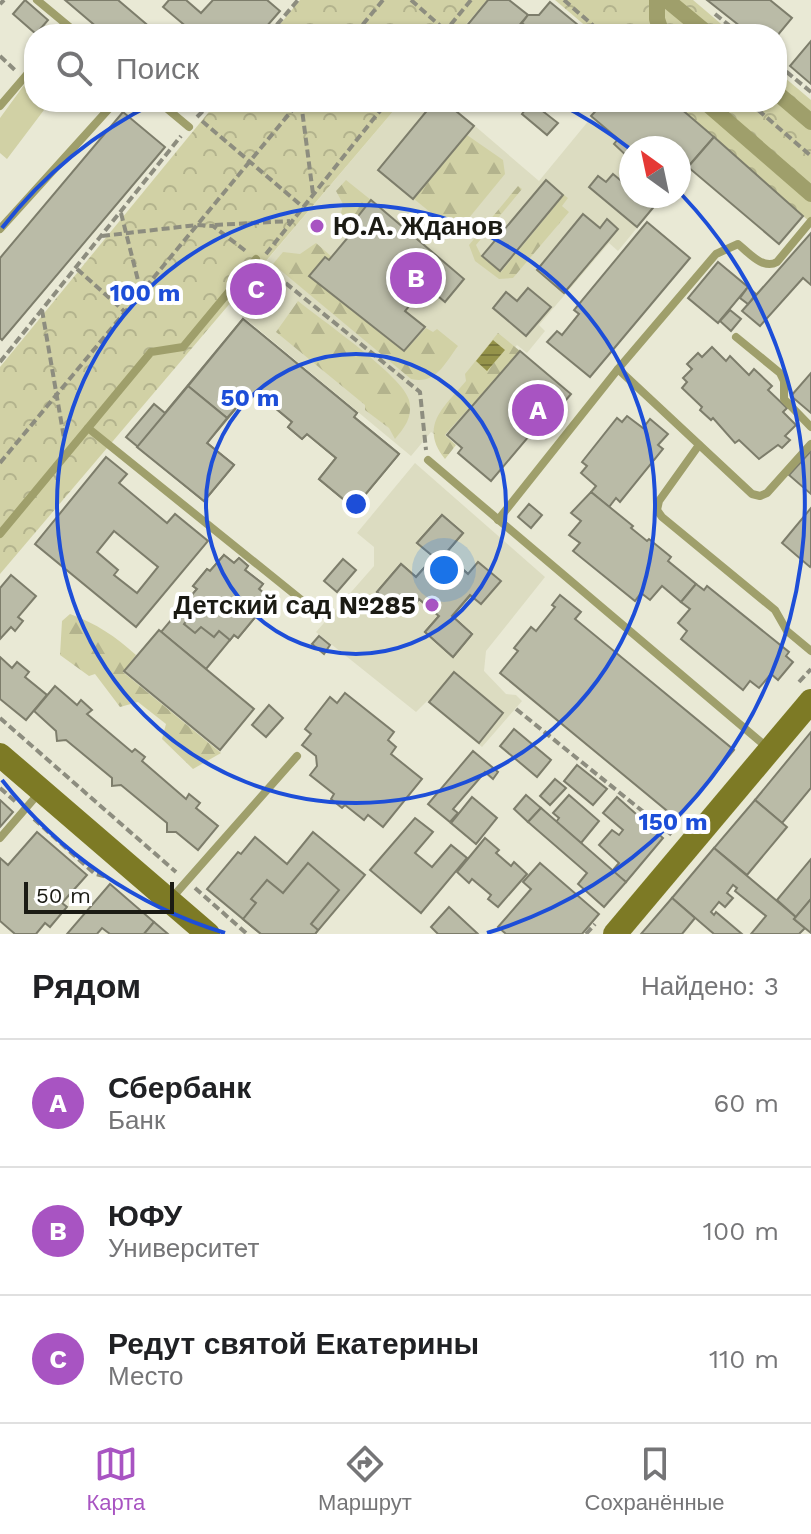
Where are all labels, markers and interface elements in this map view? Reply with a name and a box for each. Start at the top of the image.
search box [24,24,787,112]
icon: search [52,46,96,90]
text: Поиск [116,51,199,86]
north arrow [619,136,691,208]
place label: Ю.А. Жданов [333,211,503,241]
marker: Ю.А. Жданов [308,217,326,235]
pin: B [390,248,442,308]
pin: C [230,259,282,319]
text: 100 m [110,279,180,307]
pin: A [512,380,564,440]
text: 50 m [221,384,279,412]
centre of rings [342,490,370,518]
your location [424,550,464,590]
place label: Детский сад №285 [173,590,416,620]
marker: Детский сад №285 [423,596,441,614]
text: 150 m [638,808,708,836]
scale bar [24,878,174,914]
text: 50 m [36,883,91,908]
text: Рядом [32,966,141,1006]
text: Найдено: 3 [641,971,779,1001]
text: Сбербанк [108,1070,251,1105]
text: A [49,1088,67,1118]
text: 60 m [713,1088,779,1118]
text: Банк [108,1105,165,1135]
text: ЮФУ [108,1198,182,1233]
text: B [49,1216,67,1246]
text: 100 m [703,1216,779,1246]
text: Университет [108,1233,259,1263]
text: Редут святой Екатерины [108,1326,479,1361]
text: C [49,1344,67,1374]
text: 110 m [709,1344,779,1374]
text: Место [108,1361,184,1391]
tab: Карта [86,1442,145,1516]
tab: Маршрут [318,1442,412,1516]
tab: Сохранённые [585,1442,725,1516]

